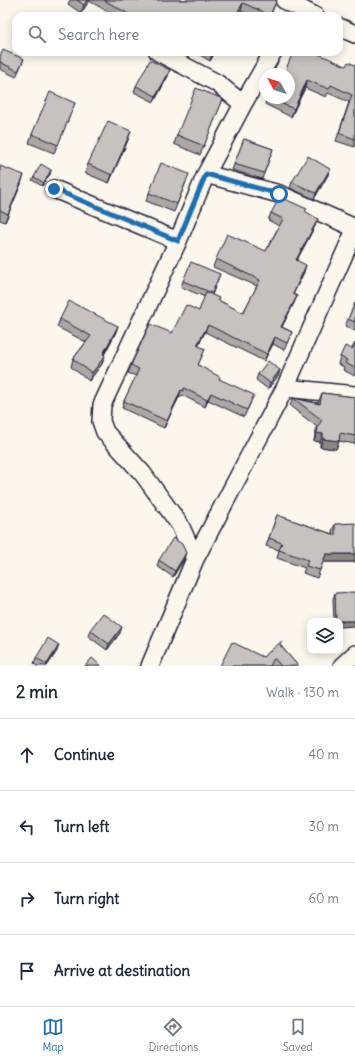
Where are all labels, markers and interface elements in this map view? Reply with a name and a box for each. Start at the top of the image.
search box [12,12,343,56]
icon: search [26,23,48,45]
text: Search here [58,25,139,44]
north arrow [259,68,295,104]
route end [45,180,63,198]
route start [270,185,288,203]
map controls [307,618,343,654]
button: layers [307,618,343,654]
text: 2 min [16,681,58,703]
text: Walk · 130 m [266,684,339,701]
icon: ahead [16,744,38,766]
text: Continue [54,745,115,764]
text: 40 m [308,746,339,763]
icon: left [16,816,38,838]
text: Turn left [54,817,109,836]
text: 30 m [309,818,339,835]
icon: right [16,888,38,910]
text: Turn right [54,889,119,908]
text: 60 m [308,890,339,907]
icon: arrive [16,960,38,982]
text: Arrive at destination [54,961,190,980]
tab: Map [42,1016,64,1054]
tab: Directions [149,1016,198,1054]
tab: Saved [283,1016,313,1054]

